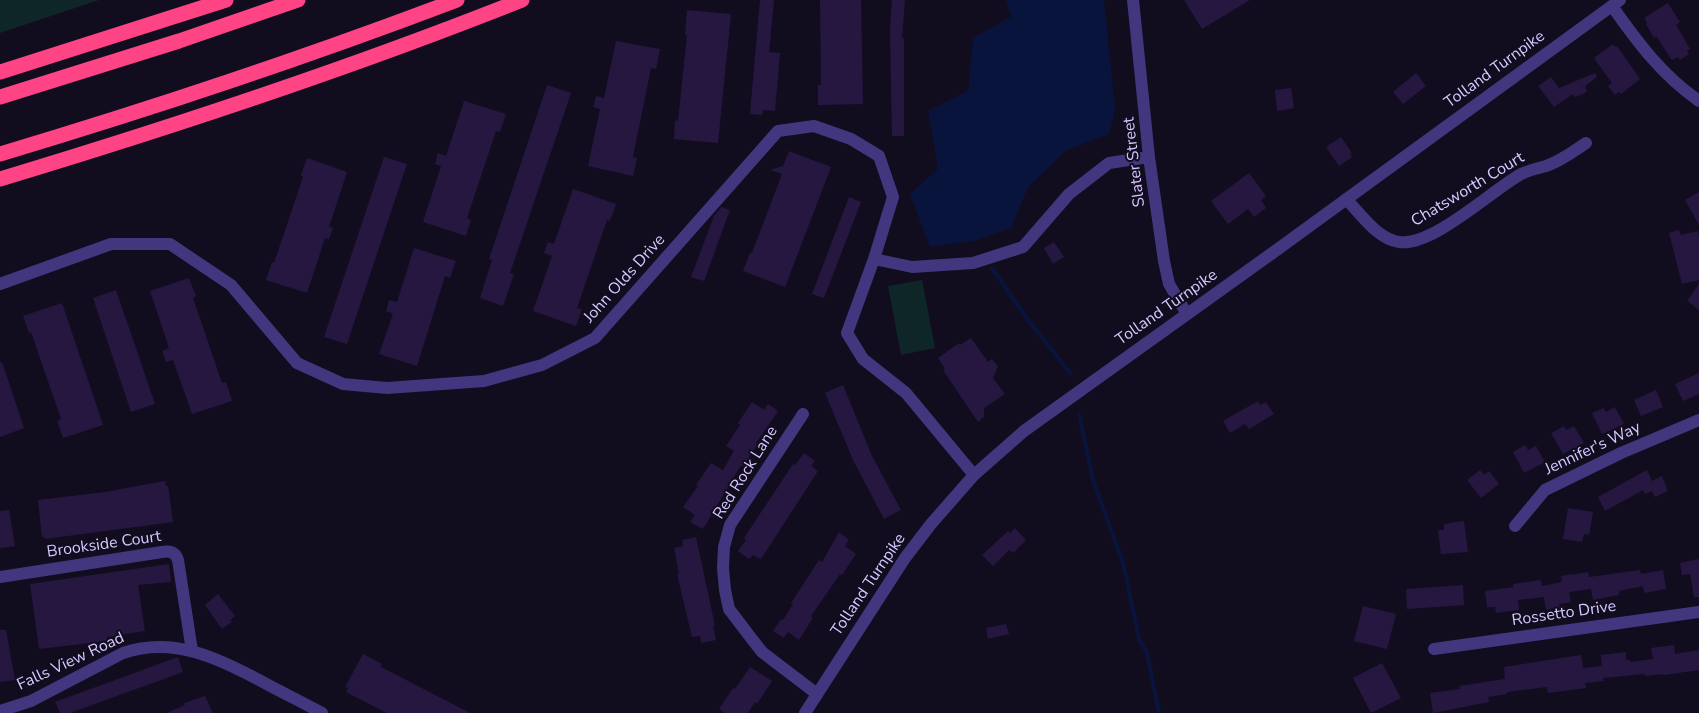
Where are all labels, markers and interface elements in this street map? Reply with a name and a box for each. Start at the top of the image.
street label: Tolland Turnpike [1441,27,1549,113]
street label: Slater Street [1120,116,1150,208]
street label: Chatsworth Court [1408,149,1528,231]
street label: John Olds Drive [580,231,670,327]
street label: Tolland Turnpike [1113,266,1221,350]
street label: Jennifer's Way [1542,418,1644,480]
street label: Red Rock Lane [710,423,782,523]
street label: Brookside Court [46,527,162,563]
street label: Tolland Turnpike [828,530,910,640]
street label: Rossetto Drive [1511,597,1617,631]
street label: Falls View Road [14,629,128,695]

